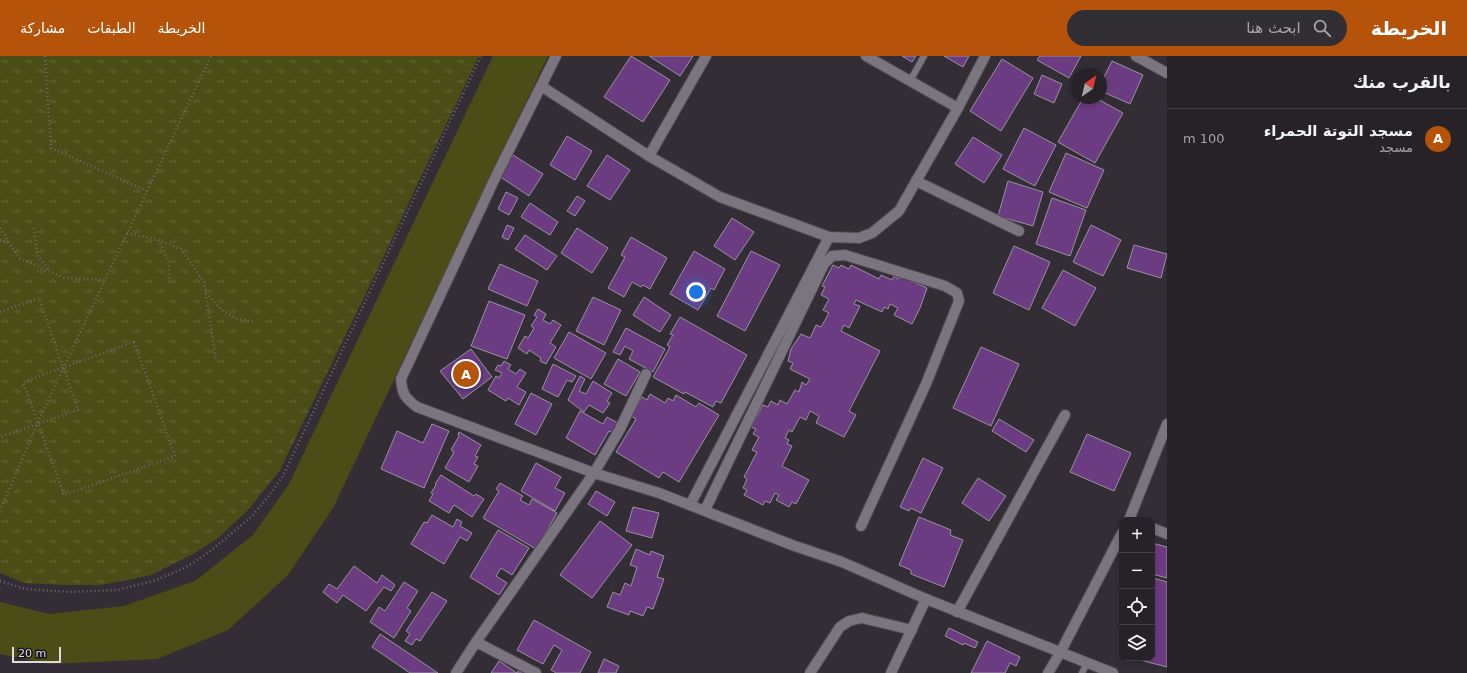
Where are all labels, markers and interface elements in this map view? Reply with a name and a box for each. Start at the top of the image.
search box [1067,10,1347,46]
icon: search [1311,17,1333,39]
text: الخريطة [1371,17,1447,39]
text: ابحث هنا [1246,19,1301,37]
text: مشاركة [20,20,65,36]
text: الطبقات [87,20,136,36]
text: الخريطة [158,20,205,36]
north arrow [1071,68,1107,104]
text: بالقرب منك [1353,72,1451,92]
text: مسجد التوتة الحمراء [1264,122,1413,140]
text: 100 m [1183,131,1225,146]
text: A [1433,131,1443,146]
text: مسجد [1379,140,1413,155]
your location [686,282,706,302]
pin: A [453,359,479,389]
map controls [1119,517,1155,661]
button: + [1119,517,1155,553]
button: − [1119,553,1155,589]
button: locate [1119,589,1155,625]
button: layers [1119,625,1155,661]
scale bar [12,645,61,664]
text: 20 m [18,647,46,660]

